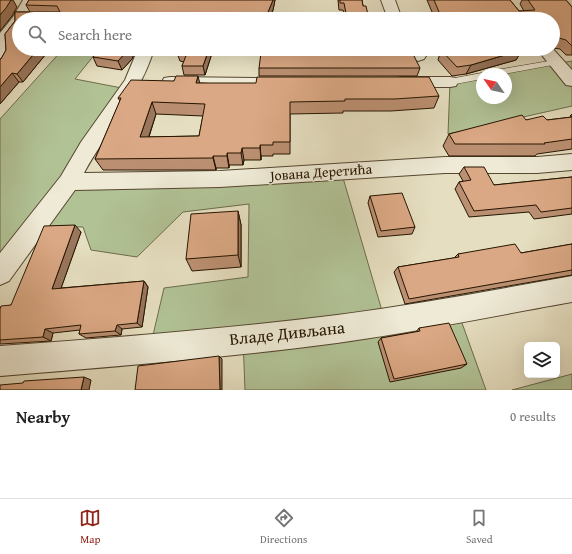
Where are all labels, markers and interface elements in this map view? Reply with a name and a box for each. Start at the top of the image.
search box [12,12,560,56]
icon: search [26,23,48,45]
text: Search here [58,24,132,45]
north arrow [476,68,512,104]
street label: Јована Деретића [267,158,373,186]
street label: Владе Дивљана [228,314,346,351]
map controls [524,342,560,378]
button: layers [524,342,560,378]
text: Nearby [16,404,70,429]
text: 0 results [510,407,556,426]
tab: Map [79,507,101,547]
tab: Directions [260,507,307,547]
tab: Saved [466,507,493,547]

